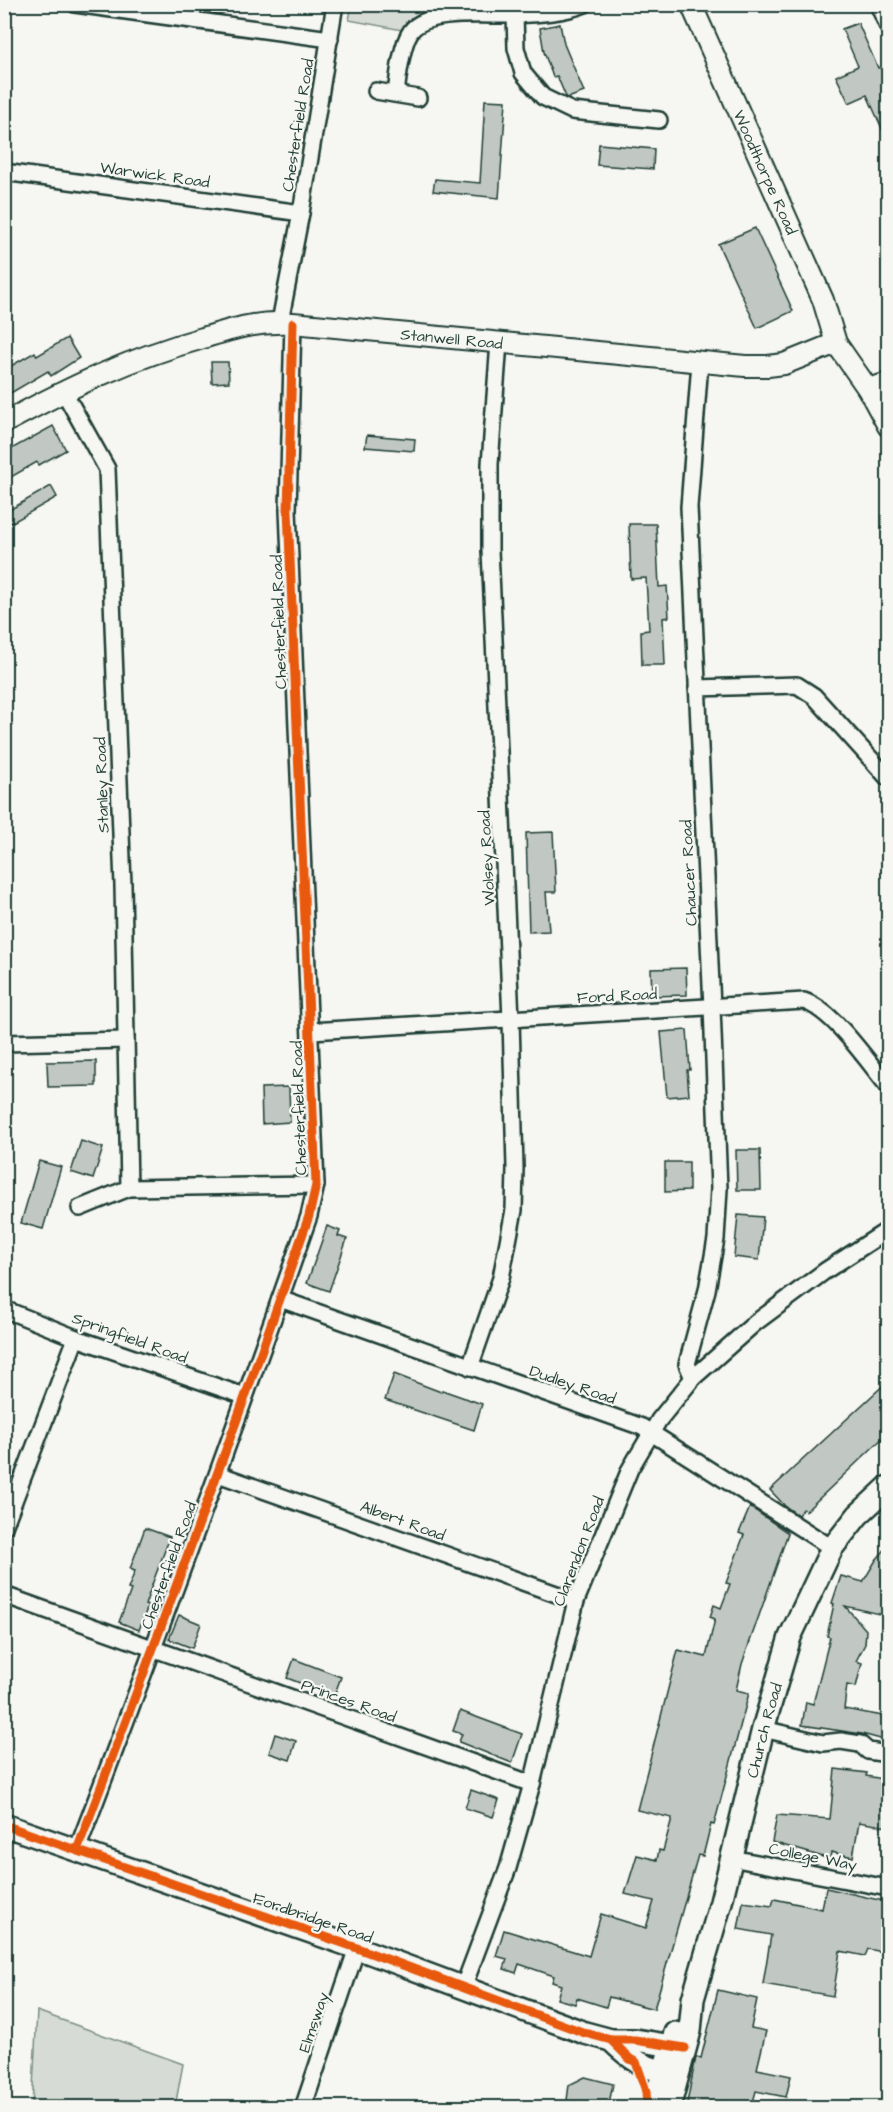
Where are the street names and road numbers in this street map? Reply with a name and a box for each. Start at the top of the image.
street label: Chesterfield Road [277,57,319,193]
street label: Woodthorpe Road [728,107,802,238]
street label: Warwick Road [99,156,211,194]
street label: Stanwell Road [399,323,504,355]
street label: Chesterfield Road [266,554,292,689]
street label: Stanley Road [89,737,116,833]
street label: Wolsey Road [474,810,501,906]
street label: Chaucer Road [675,819,703,927]
street label: Ford Road [576,983,658,1009]
street label: Chesterfield Road [286,1040,312,1175]
street label: Springfield Road [69,1307,190,1370]
street label: Dudley Road [526,1360,619,1411]
street label: Clarendon Road [548,1493,610,1609]
street label: Albert Road [357,1495,448,1546]
street label: Chesterfield Road [136,1498,202,1632]
street label: Princes Road [298,1674,399,1728]
street label: Church Road [742,1680,788,1780]
street label: College Way [767,1838,859,1877]
street label: Fordbridge Road [249,1887,376,1950]
street label: Elmsway [293,1989,336,2056]

